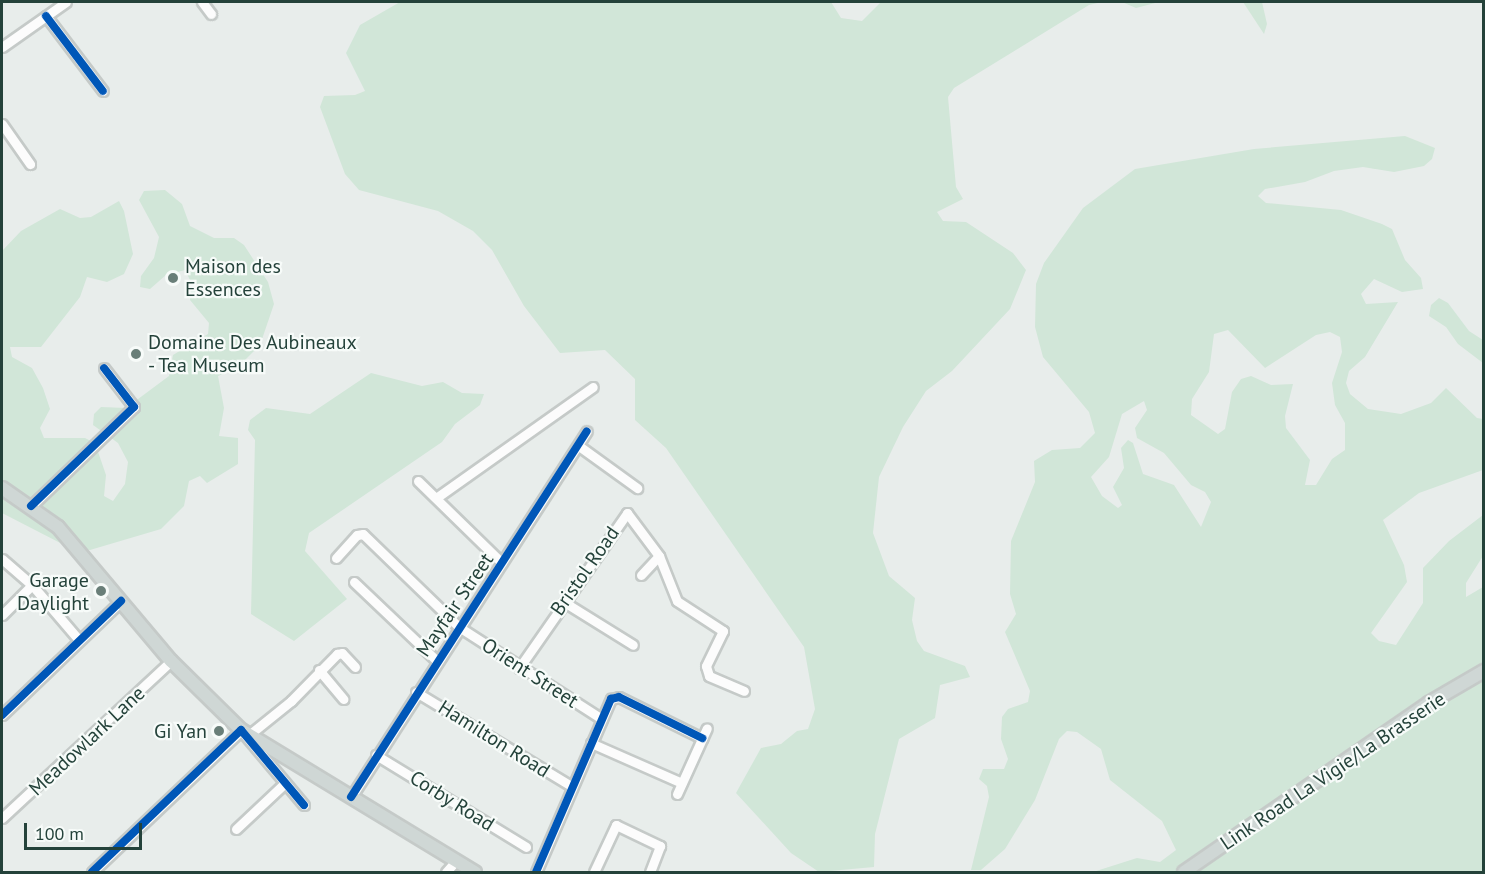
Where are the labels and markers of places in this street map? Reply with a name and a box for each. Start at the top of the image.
place label: Maison des Essences [185,254,281,301]
marker: Maison des Essences [166,271,180,285]
place label: Domaine Des Aubineaux - Tea Museum [148,330,357,377]
marker: Domaine Des Aubineaux - Tea Museum [129,347,143,361]
place label: Garage Daylight [17,568,89,615]
marker: Garage Daylight [94,584,108,598]
place label: Gi Yan [153,719,207,743]
marker: Gi Yan [212,724,226,738]

